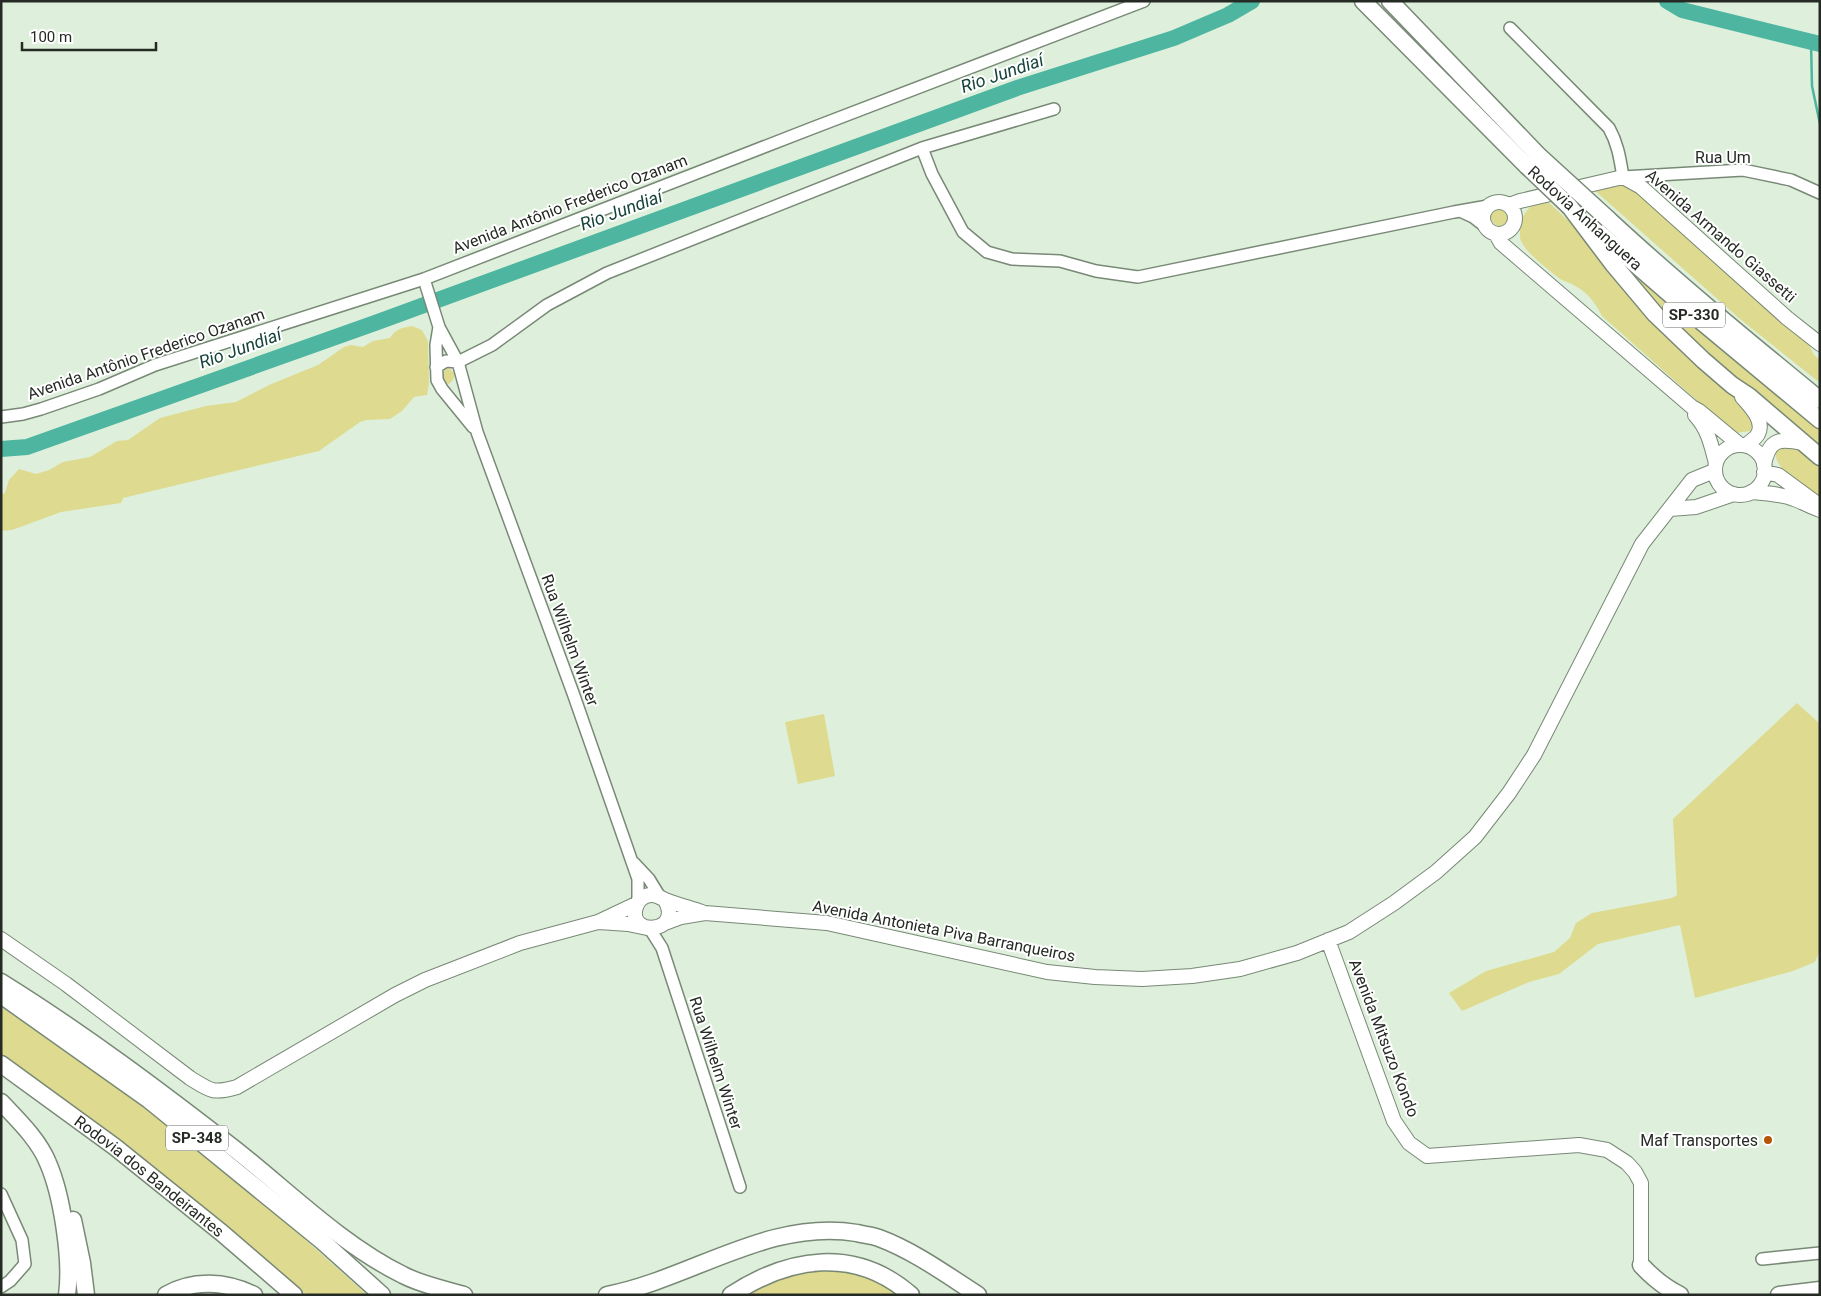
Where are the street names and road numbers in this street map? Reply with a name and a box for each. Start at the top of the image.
street label: Rua Um [1695,148,1751,167]
street label: Avenida Antônio Frederico Ozanam [450,150,690,258]
street label: Rodovia Anhanguera [1524,162,1646,274]
street label: Avenida Armando Giassetti [1642,166,1800,306]
road number: SP-330 [1663,302,1725,328]
street label: Avenida Antônio Frederico Ozanam [25,304,267,404]
street label: Rua Wilhelm Winter [537,572,603,709]
street label: Avenida Antonieta Piva Barranqueiros [811,896,1077,966]
street label: Avenida Mitsuzo Kondo [1345,956,1423,1120]
street label: Rua Wilhelm Winter [686,994,747,1132]
street label: Rodovia dos Bandeirantes [71,1111,228,1241]
road number: SP-348 [166,1126,228,1150]

